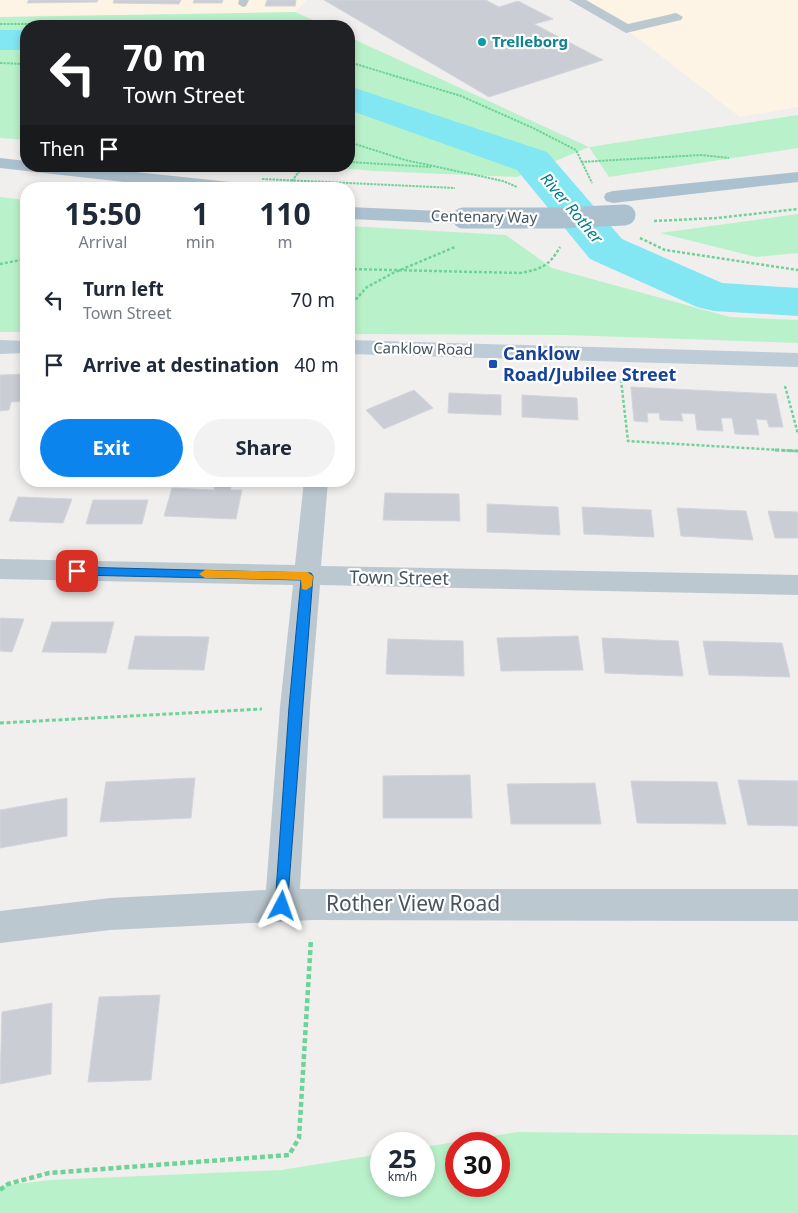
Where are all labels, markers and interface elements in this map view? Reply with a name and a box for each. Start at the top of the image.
place label: Trelleborg [492,31,568,51]
text: 70 m [123,34,206,81]
marker: Trelleborg [476,36,488,48]
icon: left [40,40,105,105]
text: Town Street [123,79,245,109]
icon: arrive [95,135,123,163]
text: Then [40,136,85,162]
water label: River Rother [536,168,609,249]
text: 15:50 [64,193,141,234]
text: 1 [192,193,209,234]
text: 110 [259,193,311,234]
street label: Centenary Way [431,205,538,227]
text: Arrival [78,231,127,253]
text: min [186,231,215,253]
text: m [277,231,292,253]
text: Turn left [83,276,164,302]
icon: left [40,286,68,314]
text: 70 m [291,287,335,313]
text: Town Street [83,302,171,324]
street label: Canklow Road [373,337,473,359]
place label: Canklow Road/Jubilee Street [503,341,677,386]
icon: arrive [40,351,68,379]
text: Arrive at destination [83,352,279,378]
text: 40 m [294,352,339,378]
marker: Canklow Road/Jubilee Street [487,358,499,370]
button: Exit [40,419,183,477]
button: Share [193,419,335,477]
pin [56,550,98,592]
icon: arrive [63,557,91,585]
street label: Town Street [349,564,449,590]
position arrow [255,879,307,931]
street label: Rother View Road [326,889,500,917]
speed limit sign: 30 [445,1132,510,1197]
text: 25 [388,1141,417,1175]
text: km/h [388,1168,417,1185]

